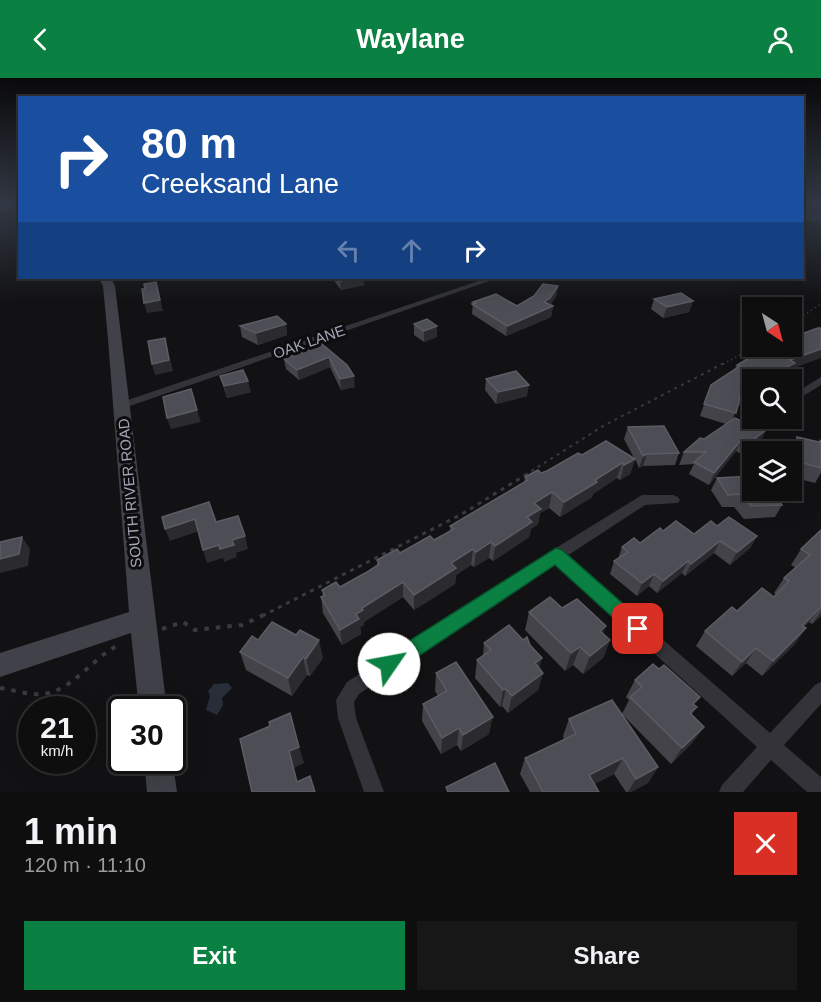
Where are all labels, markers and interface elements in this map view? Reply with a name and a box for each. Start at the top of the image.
icon: back [24,23,57,56]
icon: person [764,23,797,56]
text: Waylane [356,24,465,54]
icon: right [42,120,120,198]
text: 80 m [141,120,237,167]
text: Creeksand Lane [141,169,339,199]
icon: left [332,234,365,267]
icon: ahead [395,234,428,267]
icon: right [458,234,491,267]
north arrow [742,297,802,357]
map controls [742,297,802,501]
street label: OAK LANE [271,321,347,362]
button: search [742,369,802,429]
street label: SOUTH RIVER ROAD [114,417,145,569]
button: layers [742,441,802,501]
pin [612,603,663,654]
icon: arrive [621,612,654,645]
position arrow [357,632,421,696]
speed limit sign: 30 [108,696,186,774]
text: 21 [40,711,74,744]
text: km/h [41,742,73,759]
text: 1 min [24,811,118,852]
button: close [734,812,797,875]
text: 120 m · 11:10 [24,854,146,876]
button: Exit [24,921,405,990]
button: Share [417,921,797,990]

